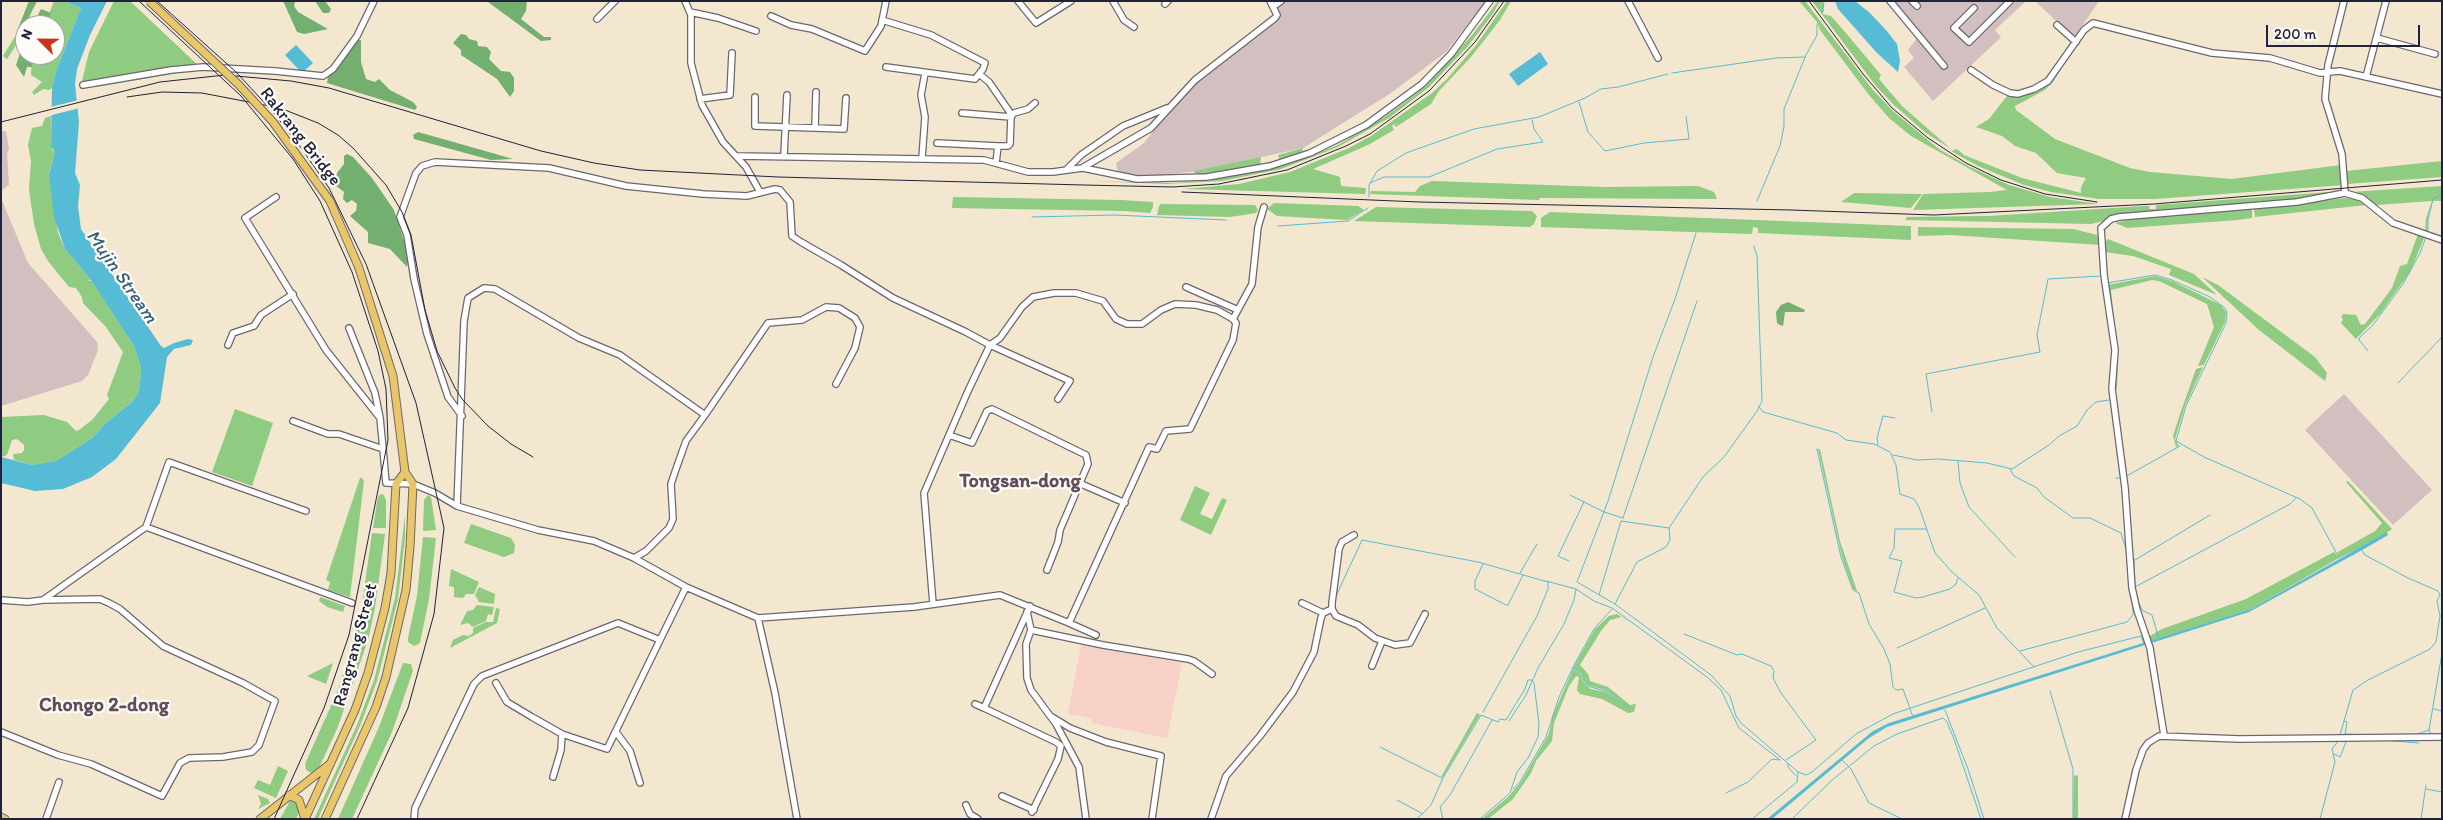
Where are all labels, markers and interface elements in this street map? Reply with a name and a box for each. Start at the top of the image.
north arrow [15,15,65,65]
scale bar [2268,15,2422,47]
text: 200 m [2274,25,2316,43]
text: N [17,27,36,42]
street label: Rakrang Bridge [255,83,345,191]
water label: Mujin Stream [80,226,162,328]
district label: Tongsan-dong [959,470,1081,494]
street label: Rangrang Street [329,581,383,709]
district label: Chongo 2-dong [39,694,169,718]

